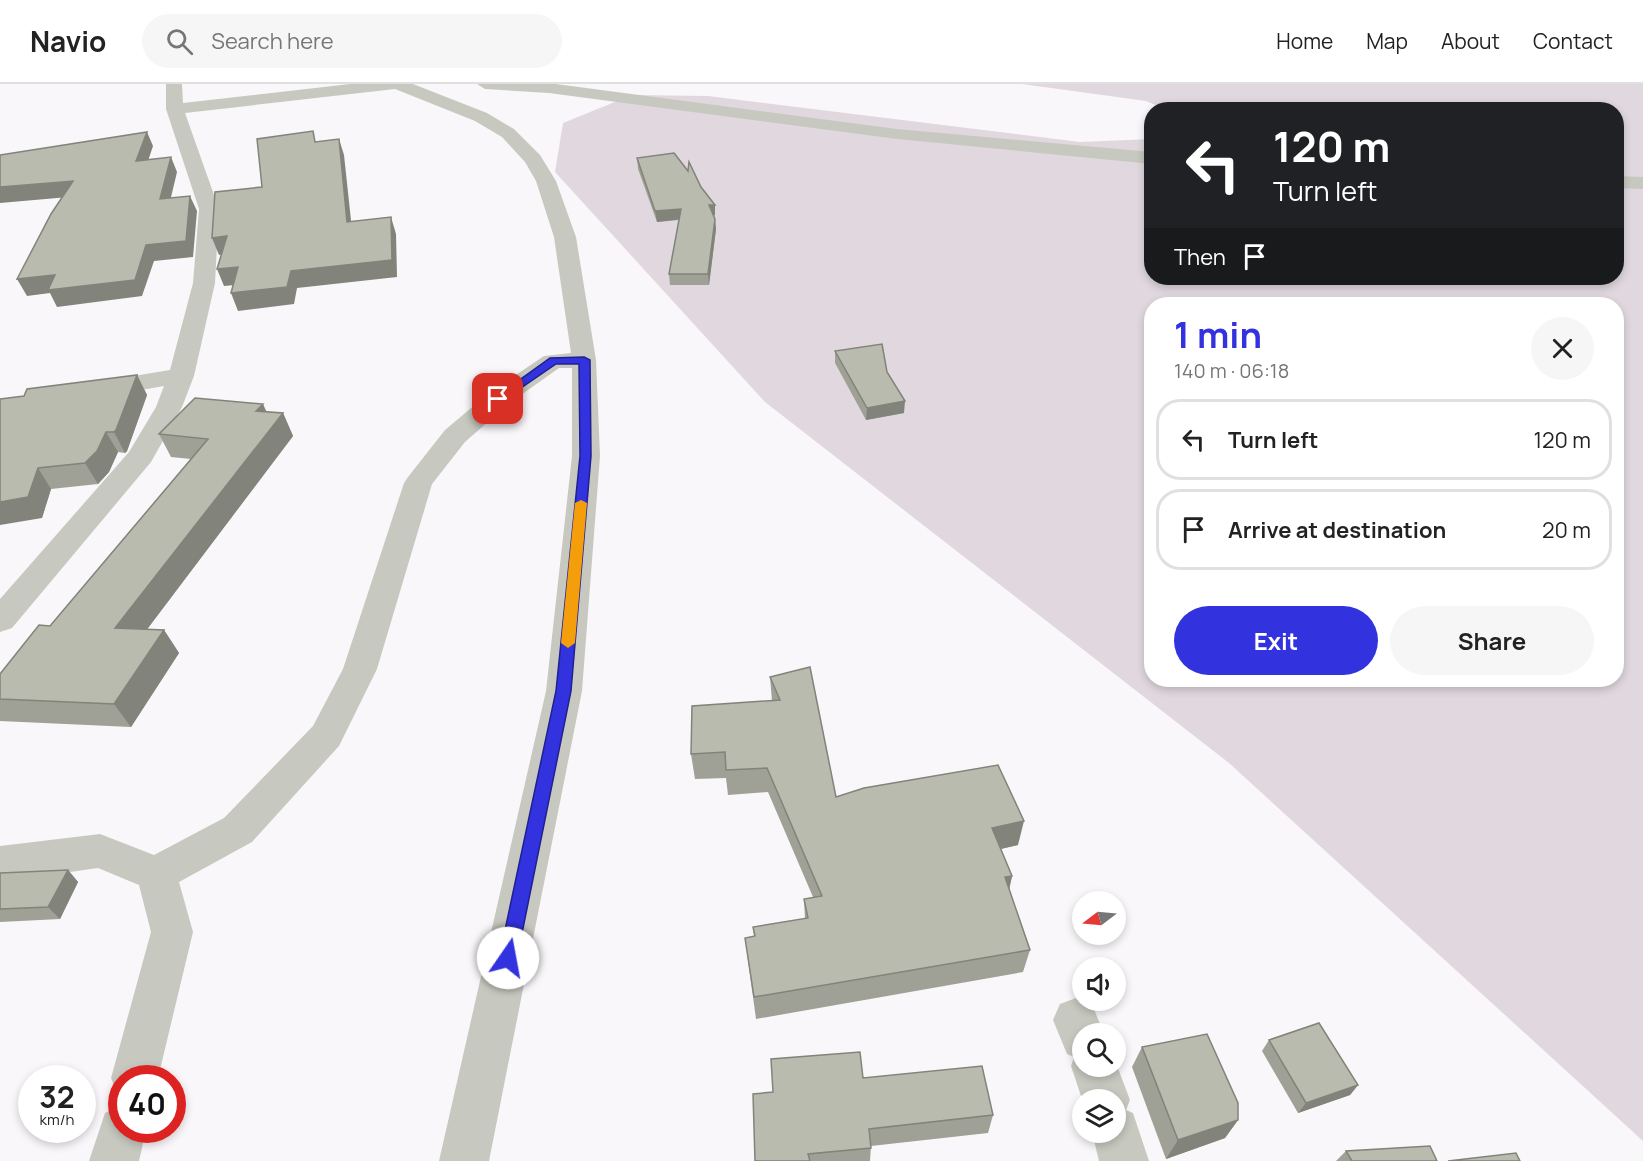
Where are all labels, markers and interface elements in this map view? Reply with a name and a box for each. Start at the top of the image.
search box [142,14,562,68]
text: Navio [30,22,106,60]
icon: search [163,25,196,58]
text: Search here [211,26,334,56]
text: Home [1276,27,1333,55]
text: Map [1366,27,1408,55]
text: About [1441,27,1500,55]
text: Contact [1533,27,1613,55]
text: 120 m [1273,117,1390,175]
icon: left [1174,126,1252,204]
text: Turn left [1273,172,1377,209]
icon: arrive [1238,240,1271,273]
text: Then [1174,242,1226,272]
text: 1 min [1174,310,1262,359]
button: close [1531,317,1594,380]
text: 140 m · 06:18 [1174,357,1289,384]
pin [472,373,523,424]
icon: arrive [481,382,514,415]
icon: left [1177,423,1210,456]
text: Turn left [1228,425,1318,455]
text: 120 m [1533,425,1591,455]
icon: arrive [1177,513,1210,546]
text: Arrive at destination [1228,515,1446,545]
text: 20 m [1542,515,1591,545]
button: Exit [1174,606,1378,675]
button: Share [1390,606,1594,675]
north arrow [1072,891,1126,945]
map controls [1072,891,1126,1143]
position arrow [476,926,540,990]
button: sound [1072,957,1126,1011]
button: search [1072,1023,1126,1077]
speed limit sign: 40 [108,1065,186,1143]
text: 32 [39,1076,75,1117]
button: layers [1072,1089,1126,1143]
text: km/h [40,1109,74,1130]

